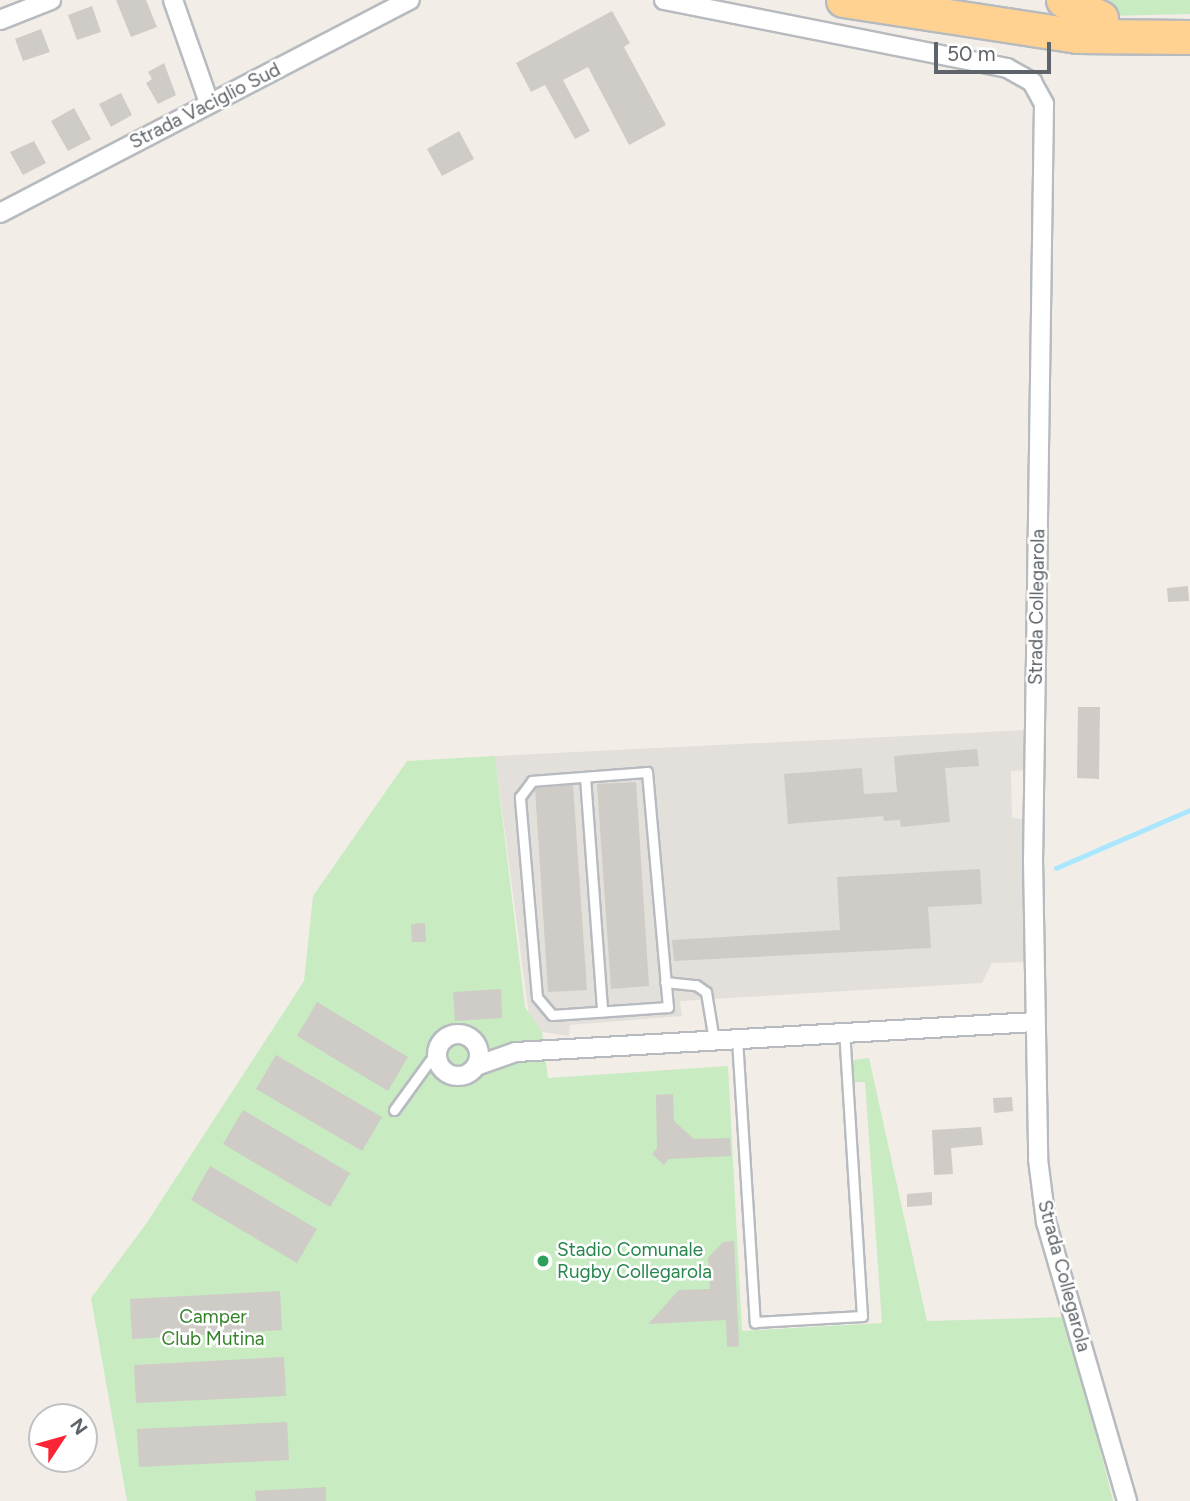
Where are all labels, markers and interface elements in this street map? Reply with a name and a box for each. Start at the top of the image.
scale bar [938,28,1055,72]
text: 50 m [947,41,996,66]
street label: Strada Vaciglio Sud [126,58,284,154]
street label: Strada Collegarola [1024,529,1050,685]
street label: Strada Collegarola [1033,1198,1095,1354]
place label: Stadio Comunale Rugby Collegarola [557,1239,712,1283]
marker: Stadio Comunale Rugby Collegarola [535,1253,551,1269]
park label: Camper Club Mutina [162,1306,264,1350]
north arrow [28,1403,98,1473]
text: N [65,1414,92,1439]

